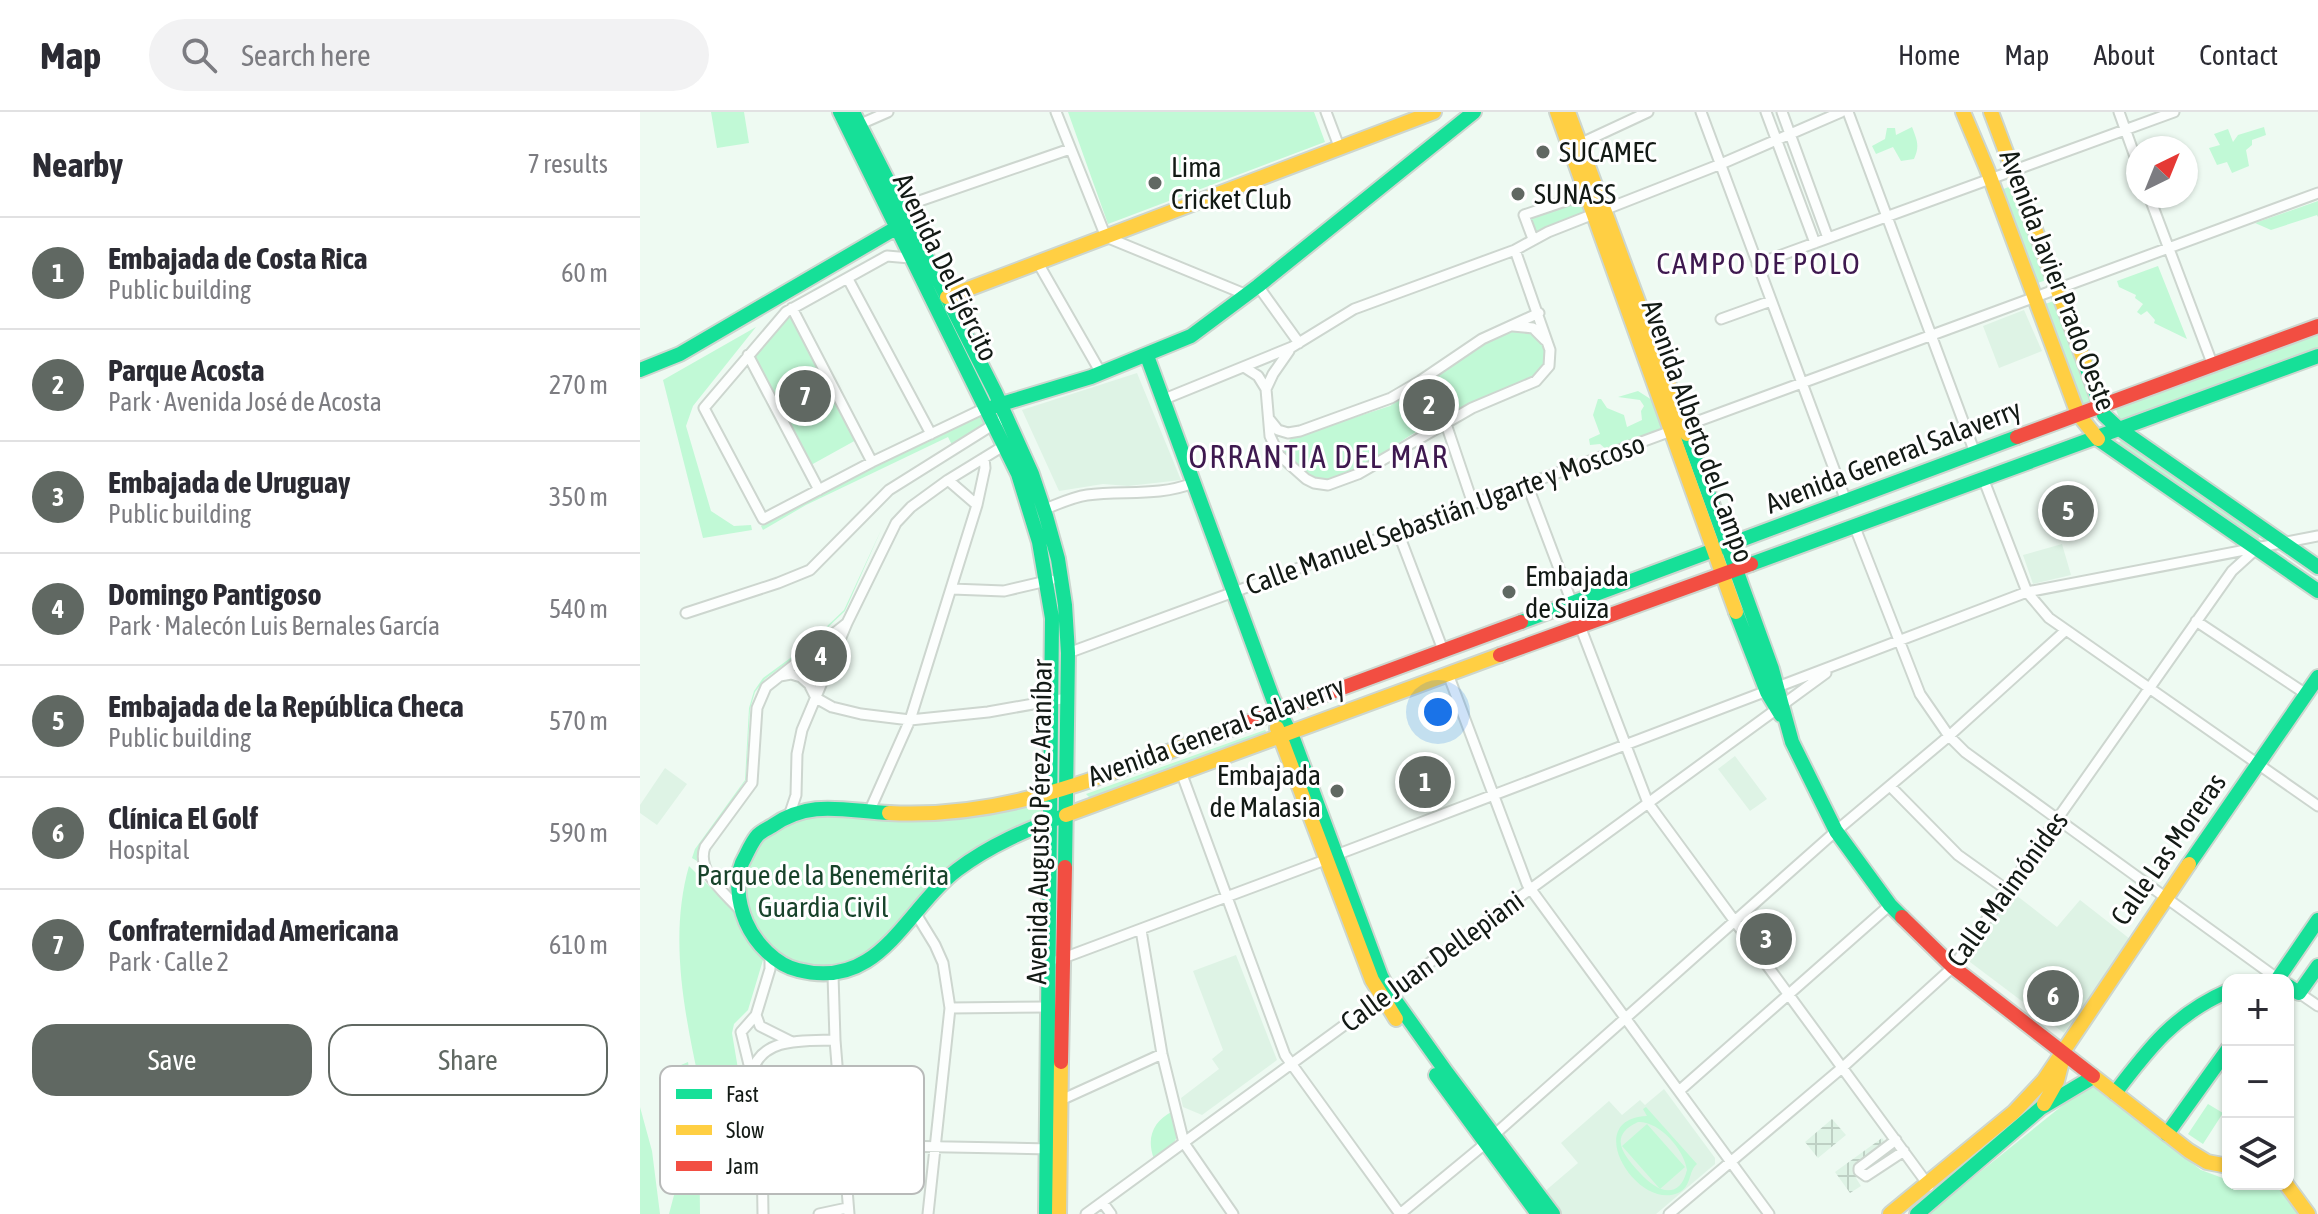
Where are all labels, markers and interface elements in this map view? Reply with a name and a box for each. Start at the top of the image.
search box [149,19,709,91]
icon: search [177,33,221,77]
text: Map [40,34,101,77]
text: Search here [241,38,371,72]
text: Home [1898,39,1960,71]
text: Map [2004,39,2049,71]
text: About [2093,39,2155,71]
text: Contact [2199,39,2278,71]
place label: SUCAMEC [1559,136,1657,168]
north arrow [2126,136,2198,208]
marker: SUCAMEC [1534,143,1552,161]
text: Nearby [32,145,123,184]
street label: Avenida Javier Prado Oeste [1993,145,2123,415]
text: 7 results [527,149,608,179]
place label: Lima Cricket Club [1171,151,1292,215]
street label: Avenida Del Ejército [887,168,1005,366]
marker: Lima Cricket Club [1146,174,1164,192]
place label: SUNASS [1534,178,1616,210]
marker: SUNASS [1509,185,1527,203]
text: Embajada de Costa Rica [108,241,367,275]
district label: CAMPO DE POLO [1656,246,1862,280]
text: 1 [52,258,64,288]
text: 60 m [561,258,608,288]
text: Public building [108,275,251,305]
street label: Avenida Alberto del Campo [1636,295,1760,567]
text: Parque Acosta [108,353,264,387]
pin: 7 [779,366,831,426]
text: 2 [52,370,64,400]
text: 270 m [549,370,608,400]
pin: 2 [1403,375,1455,435]
text: Park · Avenida José de Acosta [108,387,382,417]
street label: Avenida General Salaverry [1761,393,2025,519]
street label: Calle Manuel Sebastián Ugarte y Moscoso [1241,427,1649,601]
district label: ORRANTIA DEL MAR [1189,438,1449,475]
text: Embajada de Uruguay [108,465,350,499]
pin: 5 [2042,481,2094,541]
text: 3 [52,482,64,512]
text: 350 m [549,482,608,512]
text: Public building [108,499,251,529]
place label: Embajada de Suiza [1525,560,1629,624]
text: Domingo Pantigoso [108,577,322,611]
marker: Embajada de Suiza [1500,583,1518,601]
text: 4 [52,594,64,624]
text: 540 m [549,594,608,624]
text: Park · Malecón Luis Bernales García [108,611,440,641]
pin: 4 [795,626,847,686]
street label: Avenida Augusto Pérez Araníbar [1020,658,1058,985]
street label: Avenida General Salaverry [1083,670,1349,792]
text: Embajada de la República Checa [108,689,464,723]
your location [1418,692,1458,732]
text: 5 [52,706,64,736]
text: 570 m [549,706,608,736]
text: Public building [108,723,251,753]
pin: 1 [1399,752,1451,812]
place label: Embajada de Malasia [1210,759,1321,823]
street label: Calle Las Moreras [2104,767,2232,931]
marker: Embajada de Malasia [1328,782,1346,800]
text: Clínica El Golf [108,801,258,835]
street label: Calle Maimónides [1940,805,2074,973]
text: 6 [52,818,64,848]
text: 590 m [549,818,608,848]
text: Hospital [108,835,189,865]
park label: Parque de la Benemérita Guardia Civil [697,859,949,923]
street label: Calle Juan Dellepiani [1334,884,1530,1038]
pin: 3 [1740,909,1792,969]
text: Confraternidad Americana [108,913,399,947]
text: 7 [52,930,64,960]
text: 610 m [549,930,608,960]
text: Park · Calle 2 [108,947,229,977]
pin: 6 [2027,966,2079,1026]
map controls [2222,974,2294,1190]
button: + [2222,974,2294,1046]
button: Save [32,1024,312,1096]
button: Share [328,1024,608,1096]
button: − [2222,1046,2294,1118]
legend [660,1066,924,1194]
text: Fast [726,1081,759,1107]
text: Slow [726,1117,764,1143]
button: layers [2222,1118,2294,1190]
text: Jam [726,1153,759,1179]

